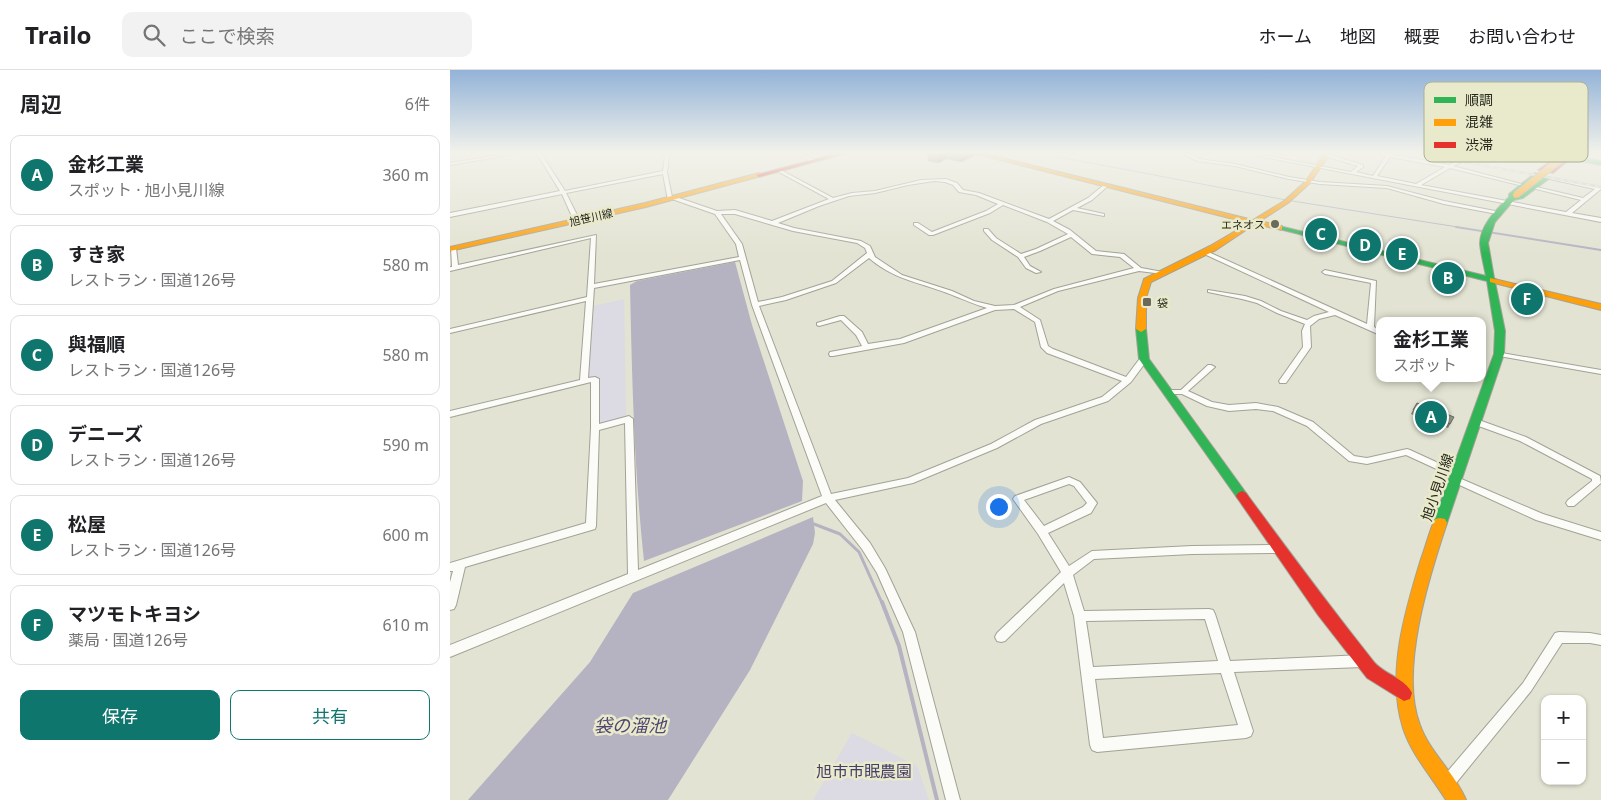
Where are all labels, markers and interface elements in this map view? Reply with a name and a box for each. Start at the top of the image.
search box [122,12,472,57]
text: Trailo [25,18,92,51]
icon: search [140,21,168,49]
text: ここで検索 [180,23,275,49]
text: ホーム [1259,24,1312,48]
text: 地図 [1340,24,1376,48]
text: 概要 [1404,24,1440,48]
text: お問い合わせ [1468,24,1576,48]
legend [1424,82,1588,162]
text: 周辺 [20,90,62,118]
text: 順調 [1465,90,1493,109]
text: 6件 [405,93,430,115]
text: 混雑 [1465,112,1493,131]
text: 渋滞 [1465,135,1493,154]
text: 金杉工業 [68,151,144,177]
text: A [31,164,43,186]
text: 360 m [382,164,429,186]
text: スポット · 旭小見川線 [68,179,225,201]
street label: 旭笹川線 [568,205,614,229]
pin: C [1305,215,1337,253]
place label: エネオス [1221,217,1265,232]
marker: エネオス [1269,218,1281,230]
pin: D [1349,226,1381,264]
pin: E [1386,235,1418,273]
text: すき家 [68,241,125,267]
text: B [32,254,42,276]
text: 580 m [382,254,429,276]
pin: B [1432,259,1464,297]
text: レストラン · 国道126号 [68,269,236,291]
pin: F [1511,280,1543,318]
place label: 袋 [1157,295,1168,310]
marker: 袋 [1141,296,1153,308]
popup [1376,317,1486,382]
text: 金杉工業 [1393,326,1469,352]
text: 與福順 [68,331,125,357]
text: C [32,344,42,366]
text: 580 m [382,344,429,366]
text: スポット [1393,354,1457,376]
text: レストラン · 国道126号 [68,359,236,381]
pin: A [1415,398,1447,436]
text: デニーズ [68,421,143,447]
text: D [31,434,43,456]
text: 590 m [382,434,429,456]
text: レストラン · 国道126号 [68,449,236,471]
street label: 旭小見川線 [1417,451,1457,523]
your location [986,494,1012,520]
text: 松屋 [68,511,106,537]
text: E [33,524,41,546]
text: 600 m [382,524,429,546]
text: レストラン · 国道126号 [68,539,236,561]
text: マツモトキヨシ [68,601,201,627]
text: F [33,614,41,636]
text: 610 m [382,614,429,636]
text: 薬局 · 国道126号 [68,629,188,651]
button: 保存 [20,690,220,740]
button: 共有 [230,690,430,740]
map controls [1541,695,1586,785]
button: + [1541,695,1586,740]
water label: 袋の溜池 [594,713,668,737]
button: − [1541,740,1586,785]
park label: 旭市市眠農園 [816,760,912,782]

